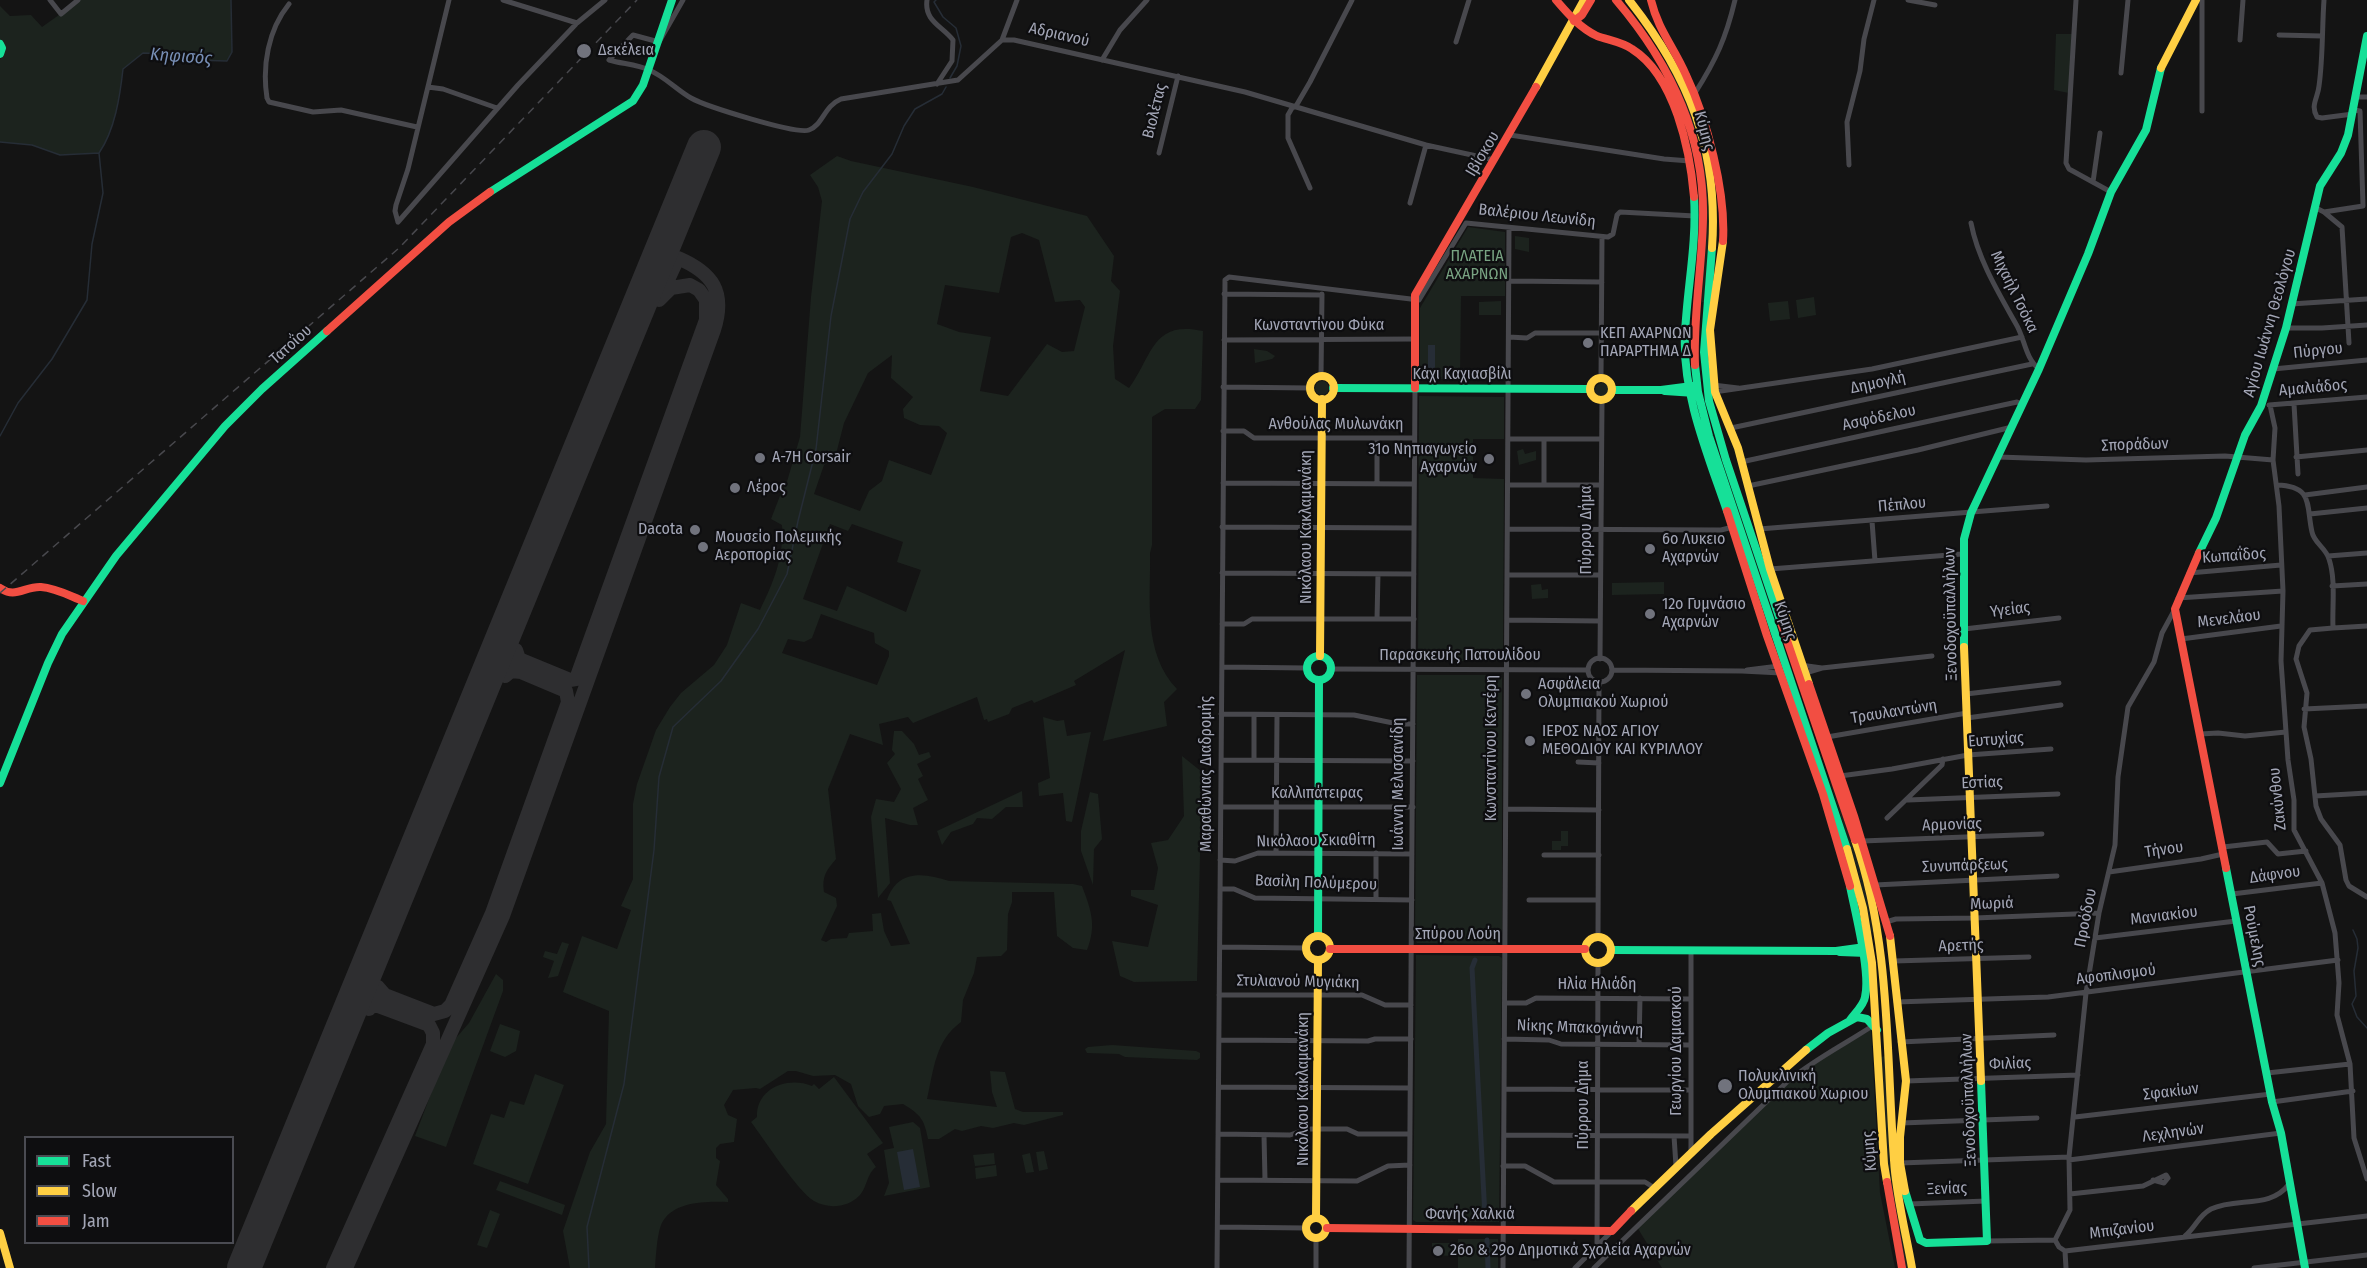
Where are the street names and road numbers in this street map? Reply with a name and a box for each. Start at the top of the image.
street label: Αδριανού [1027,19,1091,51]
street label: Βιολέτας [1139,81,1171,141]
street label: Κύμης [1690,109,1718,153]
street label: Ιβίσκου [1462,128,1504,180]
street label: Βαλέριου Λεωνίδη [1477,200,1597,232]
street label: Αγίου Ιωάννη Θεολόγου [2240,247,2300,399]
street label: Μιχαήλ Τσόκα [1986,248,2042,336]
street label: Κωνσταντίνου Φύκα [1254,316,1384,336]
street label: Τατοΐου [266,321,316,369]
street label: Πύργου [2292,339,2344,363]
street label: Κάχι Καχιασβίλι [1412,365,1512,385]
street label: Δημογλή [1849,368,1907,398]
street label: Αμαλιάδος [2278,375,2348,401]
street label: Ασφόδελου [1840,401,1918,435]
street label: Ανθούλας Μυλωνάκη [1268,415,1404,435]
street label: Σποράδων [2101,434,2169,456]
street label: Νικόλαου Κακλαμανάκη [1297,450,1317,604]
street label: Πύρρου Δήμα [1577,485,1597,575]
street label: Πέπλου [1877,493,1927,517]
street label: Κωπαΐδος [2202,544,2266,568]
street label: Ξενοδοχοϋπαλλήλων [1940,547,1962,681]
street label: Υγείας [1989,598,2031,622]
street label: Κύμης [1769,599,1801,643]
street label: Μενελάου [2196,606,2262,632]
street label: Παρασκευής Πατουλίδου [1379,646,1541,666]
street label: Κωνσταντίνου Κεντέρη [1482,675,1502,821]
street label: Μαραθώνιας Διαδρομής [1197,696,1217,852]
street label: Τραυλαντώνη [1849,696,1939,728]
street label: Ιωάννη Μελισσανίδη [1389,718,1409,850]
street label: Ευτυχίας [1968,728,2024,752]
street label: Ζακύνθου [2265,767,2291,831]
street label: Εστίας [1961,773,2003,793]
street label: Καλλιπάτειρας [1271,784,1363,804]
street label: Αρμονίας [1922,814,1982,836]
street label: Νικόλαου Σκιαθίτη [1256,830,1376,852]
street label: Τήνου [2143,838,2185,862]
street label: Συνυπάρξεως [1922,855,2008,877]
street label: Δάφνου [2248,862,2302,888]
street label: Βασίλη Πολύμερου [1255,871,1377,895]
street label: Προόδου [2071,887,2101,949]
street label: Μωριά [1970,894,2014,914]
street label: Μανιακίου [2129,902,2199,930]
street label: Ρούμελης [2239,904,2269,968]
street label: Σπύρου Λούη [1415,925,1501,945]
street label: Αρετής [1938,936,1984,956]
street label: Αφοπλισμού [2075,961,2157,989]
street label: Στυλιανού Μυγιάκη [1236,971,1360,993]
street label: Ηλία Ηλιάδη [1557,975,1637,995]
street label: Γεωργίου Δαμασκού [1667,986,1687,1116]
street label: Νικόλαου Κακλαμανάκη [1294,1012,1314,1166]
street label: Νίκης Μπακογιάννη [1516,1016,1644,1040]
street label: Ξενοδοχοϋπαλλήλων [1957,1033,1981,1167]
street label: Φιλίας [1989,1054,2031,1074]
street label: Πύρρου Δήμα [1574,1060,1594,1150]
street label: Σφακίων [2142,1079,2200,1105]
street label: Λεχληνών [2141,1119,2205,1147]
street label: Κύμης [1859,1130,1881,1172]
street label: Ξενίας [1927,1179,1967,1199]
street label: Φανής Χαλκιά [1425,1205,1515,1225]
street label: Μπιζανίου [2088,1216,2156,1244]

